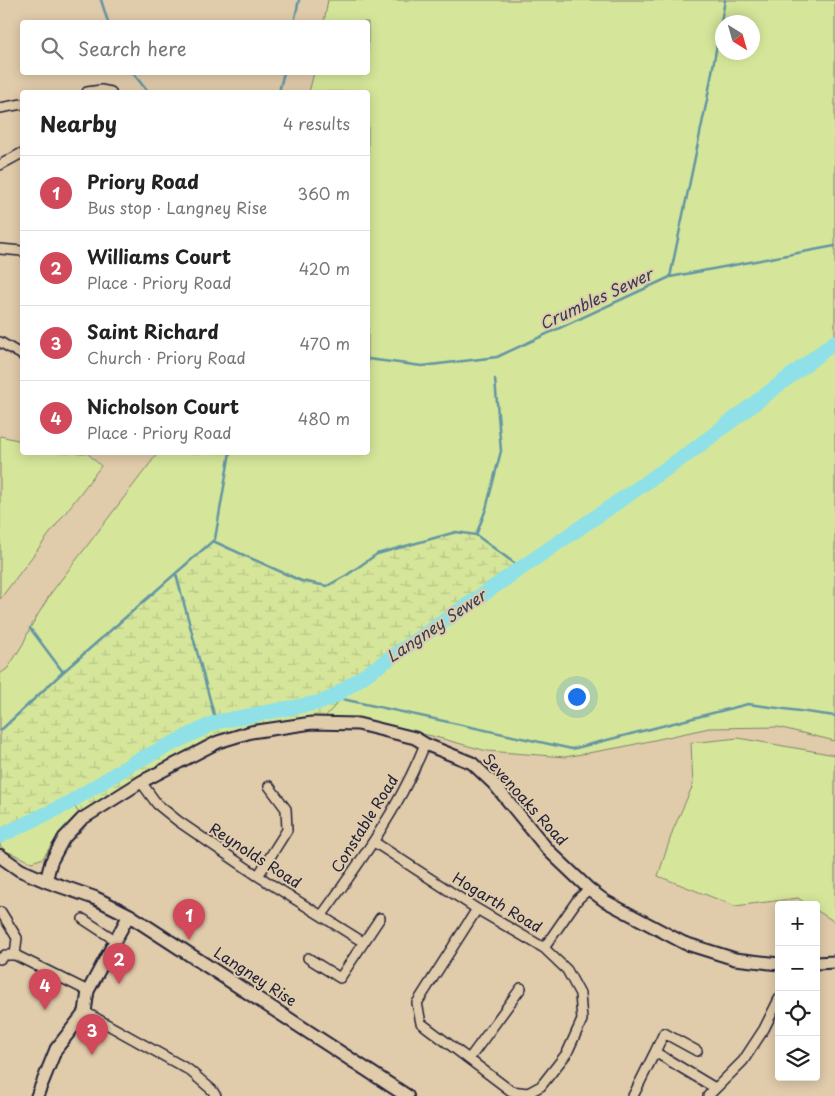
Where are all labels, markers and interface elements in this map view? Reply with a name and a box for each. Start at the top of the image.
north arrow [715,15,760,60]
search box [20,20,370,75]
icon: search [38,34,66,62]
text: Search here [78,34,187,62]
text: Nearby [40,107,117,139]
text: 4 results [283,111,350,135]
text: Priory Road [87,167,199,195]
text: 1 [52,181,60,205]
text: 360 m [298,181,350,205]
text: Bus stop · Langney Rise [87,195,267,219]
text: Williams Court [87,242,231,270]
text: 2 [50,256,62,280]
text: 420 m [299,256,350,280]
water label: Crumbles Sewer [535,260,658,335]
text: Place · Priory Road [87,270,232,294]
text: Saint Richard [87,317,219,345]
text: 3 [51,331,61,355]
text: 470 m [300,331,350,355]
text: Church · Priory Road [87,345,246,369]
text: Nicholson Court [87,392,239,420]
text: 4 [51,406,61,430]
text: 480 m [298,406,350,430]
text: Place · Priory Road [87,420,232,444]
water label: Langney Sewer [381,582,492,667]
your location [564,684,590,710]
street label: Sevenoaks Road [478,748,574,850]
street label: Constable Road [324,770,403,877]
street label: Reynolds Road [205,816,306,893]
street label: Hogarth Road [449,866,547,938]
pin: 1 [173,899,205,940]
map controls [775,901,820,1081]
button: + [775,901,820,946]
street label: Langney Rise [210,940,302,1011]
pin: 2 [103,943,135,984]
button: − [775,946,820,991]
pin: 4 [29,969,61,1010]
button: locate [775,991,820,1036]
pin: 3 [76,1014,108,1055]
button: layers [775,1036,820,1081]

